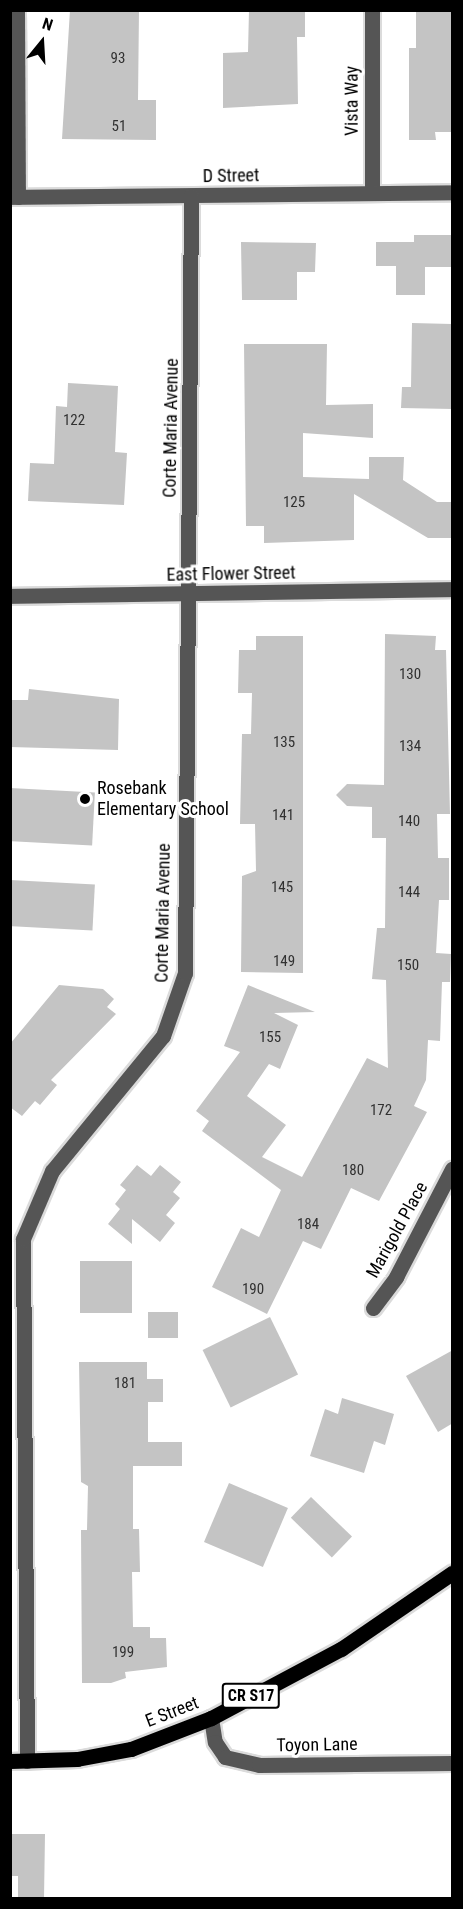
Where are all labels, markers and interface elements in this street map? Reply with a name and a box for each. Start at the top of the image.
north arrow [12,12,72,72]
text: N [40,14,55,35]
house number: 93 [111,50,125,68]
street label: Vista Way [341,66,363,136]
house number: 51 [112,118,126,136]
street label: D Street [203,165,259,187]
street label: Corte Maria Avenue [159,358,183,498]
house number: 122 [63,412,85,430]
house number: 125 [283,494,305,512]
street label: East Flower Street [166,562,296,586]
house number: 130 [399,666,421,684]
house number: 135 [273,734,295,752]
house number: 134 [399,738,421,756]
place label: Rosebank Elementary School [97,778,229,820]
marker: Rosebank Elementary School [78,792,92,806]
house number: 141 [272,807,294,825]
house number: 140 [398,813,420,831]
street label: Corte Maria Avenue [151,843,175,983]
house number: 145 [271,879,293,897]
house number: 144 [398,884,420,902]
house number: 149 [273,953,295,971]
house number: 150 [397,957,419,975]
house number: 155 [259,1029,281,1047]
house number: 172 [370,1102,392,1120]
house number: 180 [342,1162,364,1180]
street label: Marigold Place [362,1178,432,1282]
house number: 184 [297,1216,319,1234]
house number: 190 [242,1281,264,1299]
house number: 181 [114,1375,136,1393]
house number: 199 [112,1644,134,1662]
road number: CR S17 [221,1683,281,1709]
street label: E Street [142,1692,202,1732]
street label: Toyon Lane [276,1733,358,1757]

